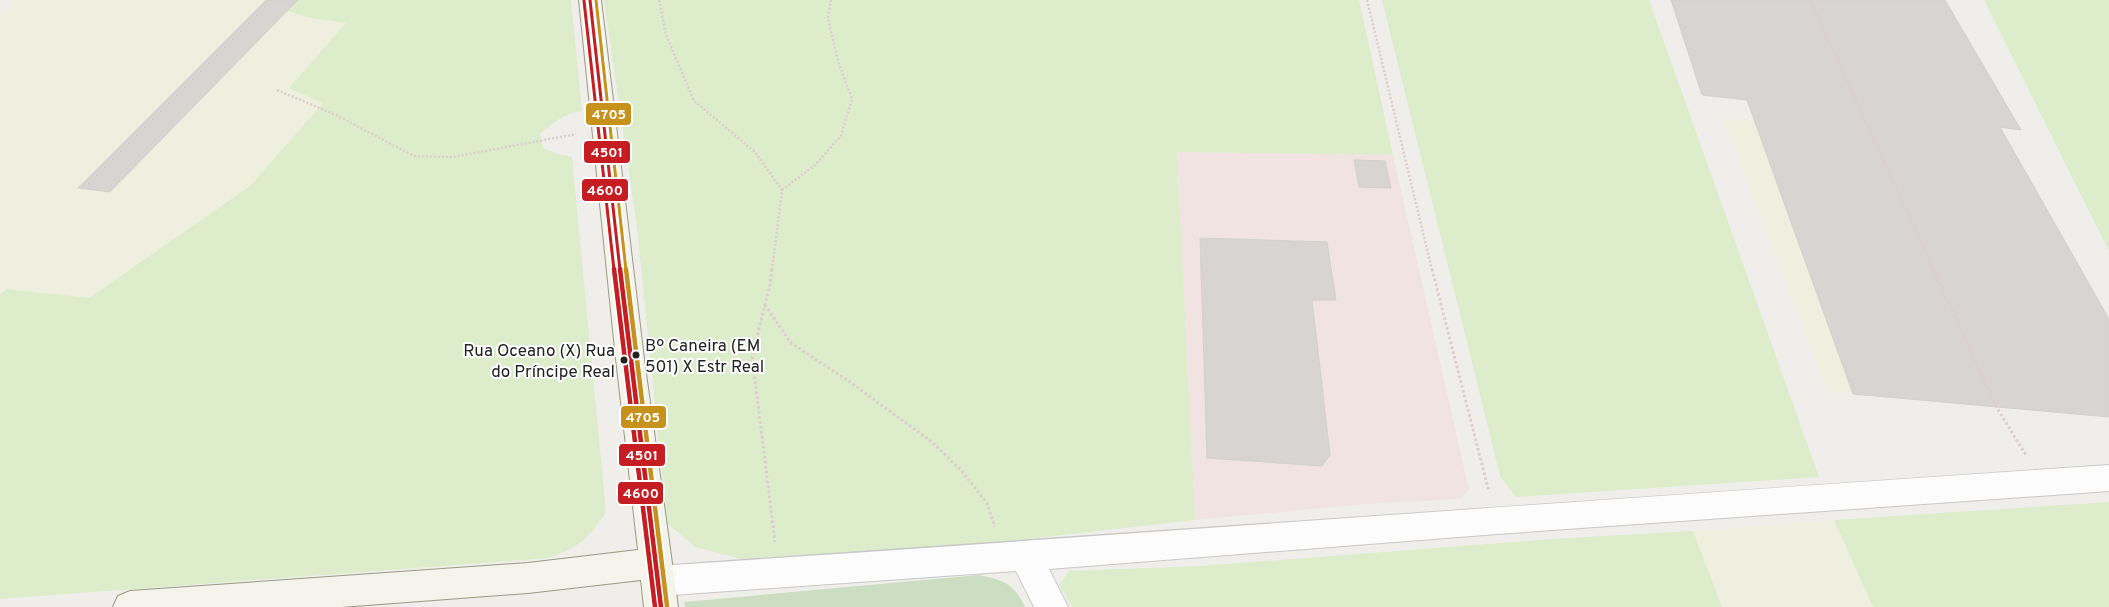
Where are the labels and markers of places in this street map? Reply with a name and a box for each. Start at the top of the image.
place label: Bº Caneira (EM 501) X Estr Real [645,336,764,379]
place label: Rua Oceano (X) Rua do Príncipe Real [463,341,615,384]
marker: Bº Caneira (EM 501) X Estr Real [631,350,641,360]
marker: Rua Oceano (X) Rua do Príncipe Real [619,355,629,365]

